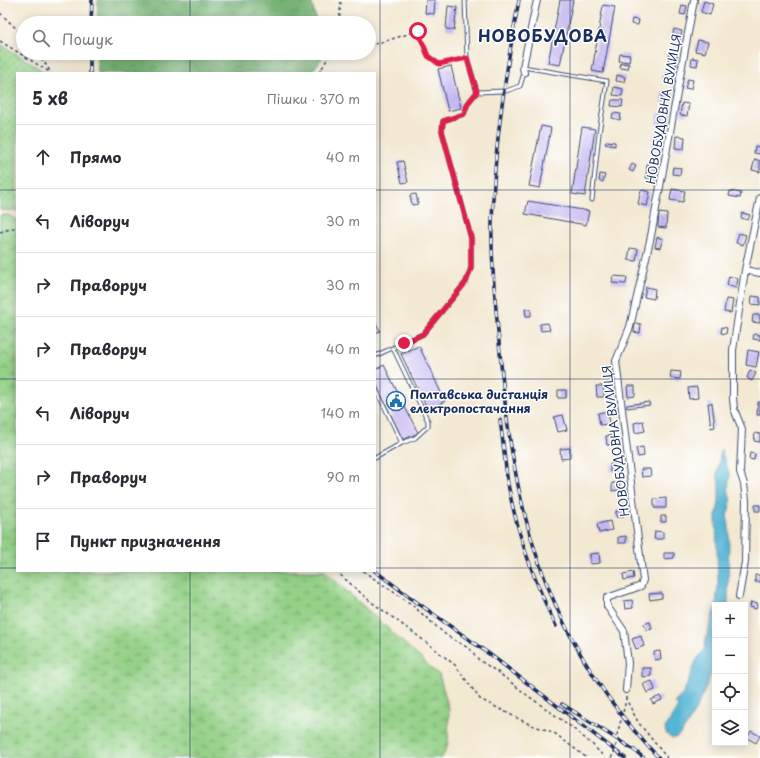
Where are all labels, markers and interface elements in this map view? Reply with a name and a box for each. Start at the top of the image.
search box [16,16,376,60]
route start [409,22,427,40]
district label: НОВОБУДОВА [478,23,608,47]
icon: search [30,27,52,49]
text: Пошук [62,27,113,50]
street label: НОВОБУДОВНА ВУЛИЦЯ [641,32,685,186]
text: 5 хв [32,85,68,111]
text: Пішки · 370 m [267,89,360,108]
text: Прямо [70,145,121,168]
icon: ahead [32,146,54,168]
text: 40 m [326,147,360,166]
text: Ліворуч [70,209,130,232]
icon: left [32,210,54,232]
text: 30 m [326,211,360,230]
text: Праворуч [70,273,147,296]
icon: right [32,274,54,296]
text: 30 m [326,275,360,294]
route end [395,334,413,352]
text: Праворуч [70,337,147,360]
icon: right [32,338,54,360]
text: 40 m [326,339,360,358]
street label: НОВОБУДОВНА ВУЛИЦЯ [597,364,633,518]
place label: Полтавська дистанція електропостачання [410,385,548,417]
public building icon: Полтавська дистанція електропостачання [385,390,407,412]
text: Ліворуч [70,401,130,424]
icon: left [32,402,54,424]
text: 140 m [321,403,360,422]
text: Праворуч [70,465,147,488]
icon: right [32,466,54,488]
text: 90 m [327,467,360,486]
text: Пункт призначення [70,529,221,552]
icon: arrive [32,530,54,552]
map controls [712,602,748,746]
button: + [712,602,748,638]
button: − [712,638,748,674]
button: locate [712,674,748,710]
button: layers [712,710,748,746]

